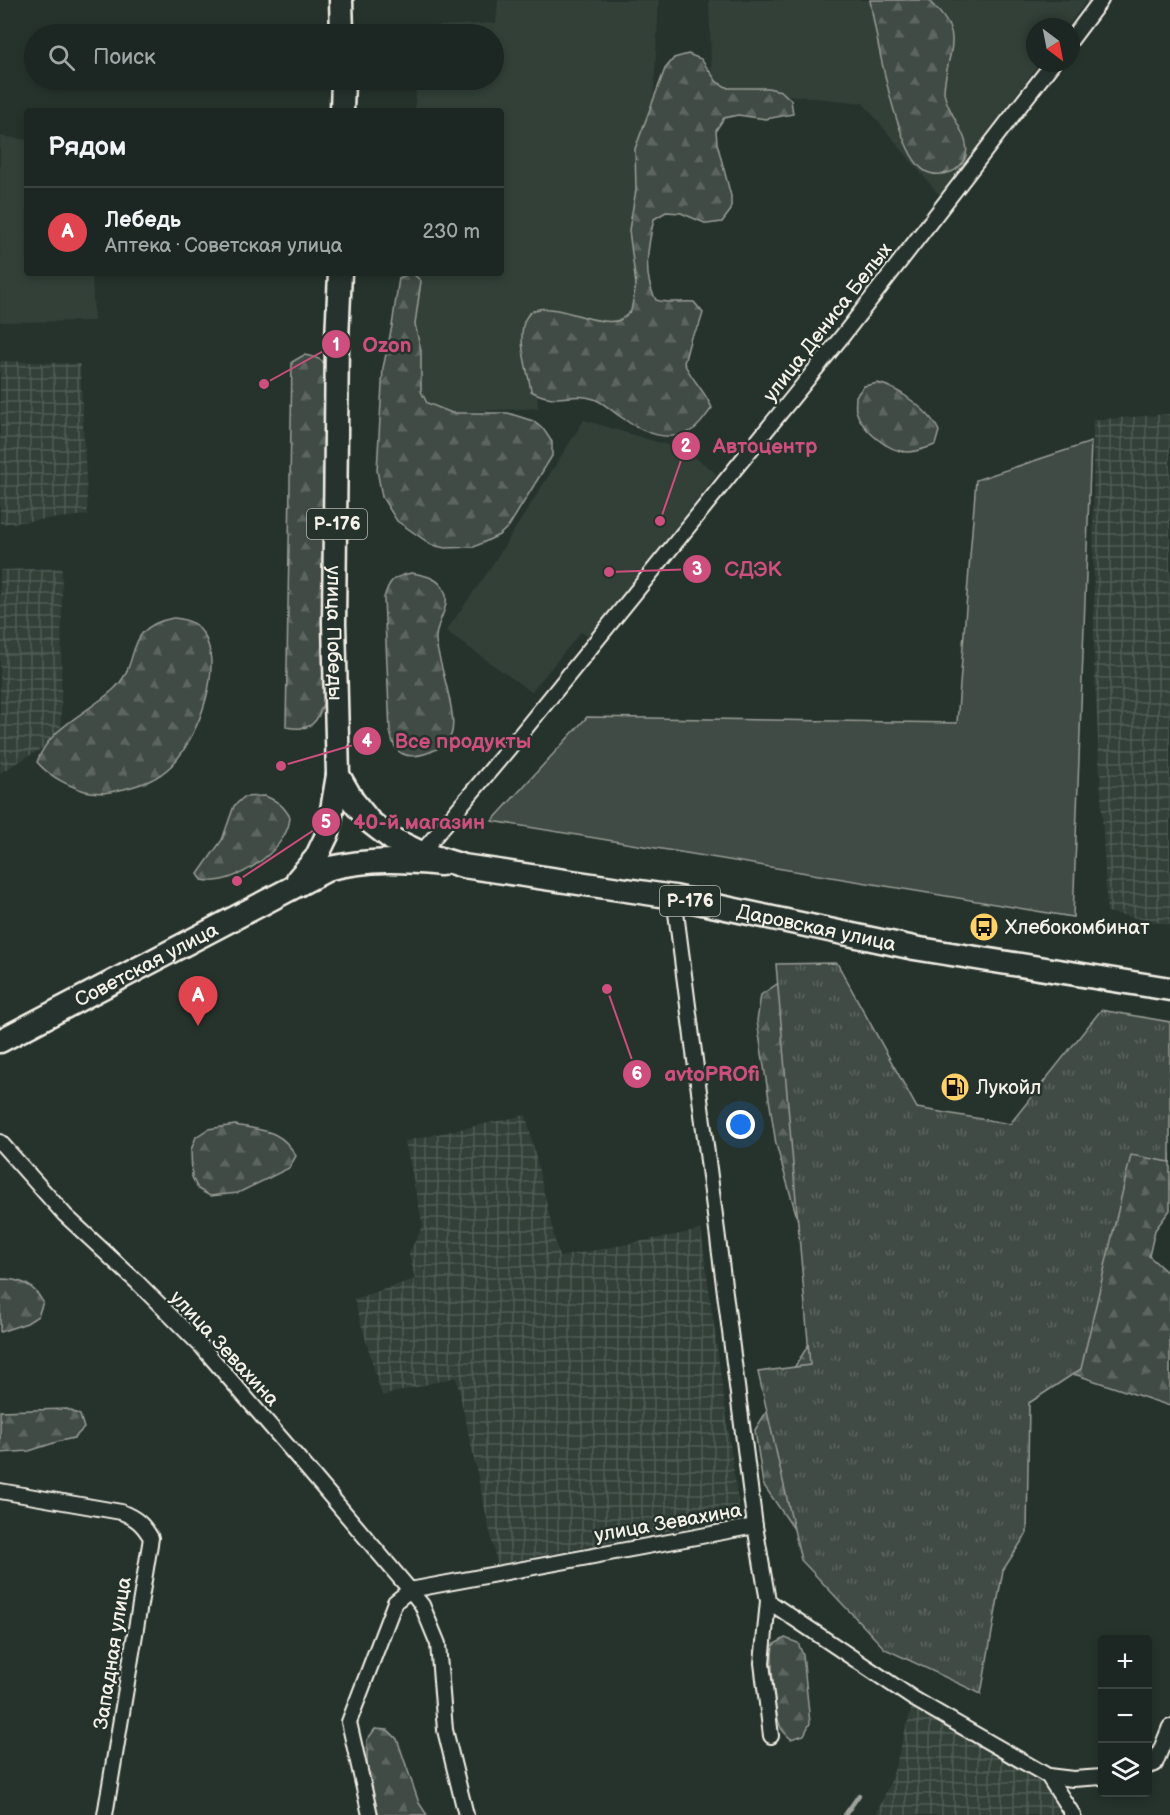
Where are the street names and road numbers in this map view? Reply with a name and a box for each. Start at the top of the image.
street label: улица Дениса Белых [758,238,897,407]
road number: Р-176 [307,509,367,539]
street label: улица Победы [321,565,347,701]
road number: Р-176 [660,886,720,916]
street label: Даровская улица [734,900,898,957]
street label: Советская улица [71,918,222,1013]
street label: улица Зевахина [165,1286,284,1412]
street label: улица Зевахина [593,1498,744,1548]
street label: Западная улица [89,1575,137,1731]

